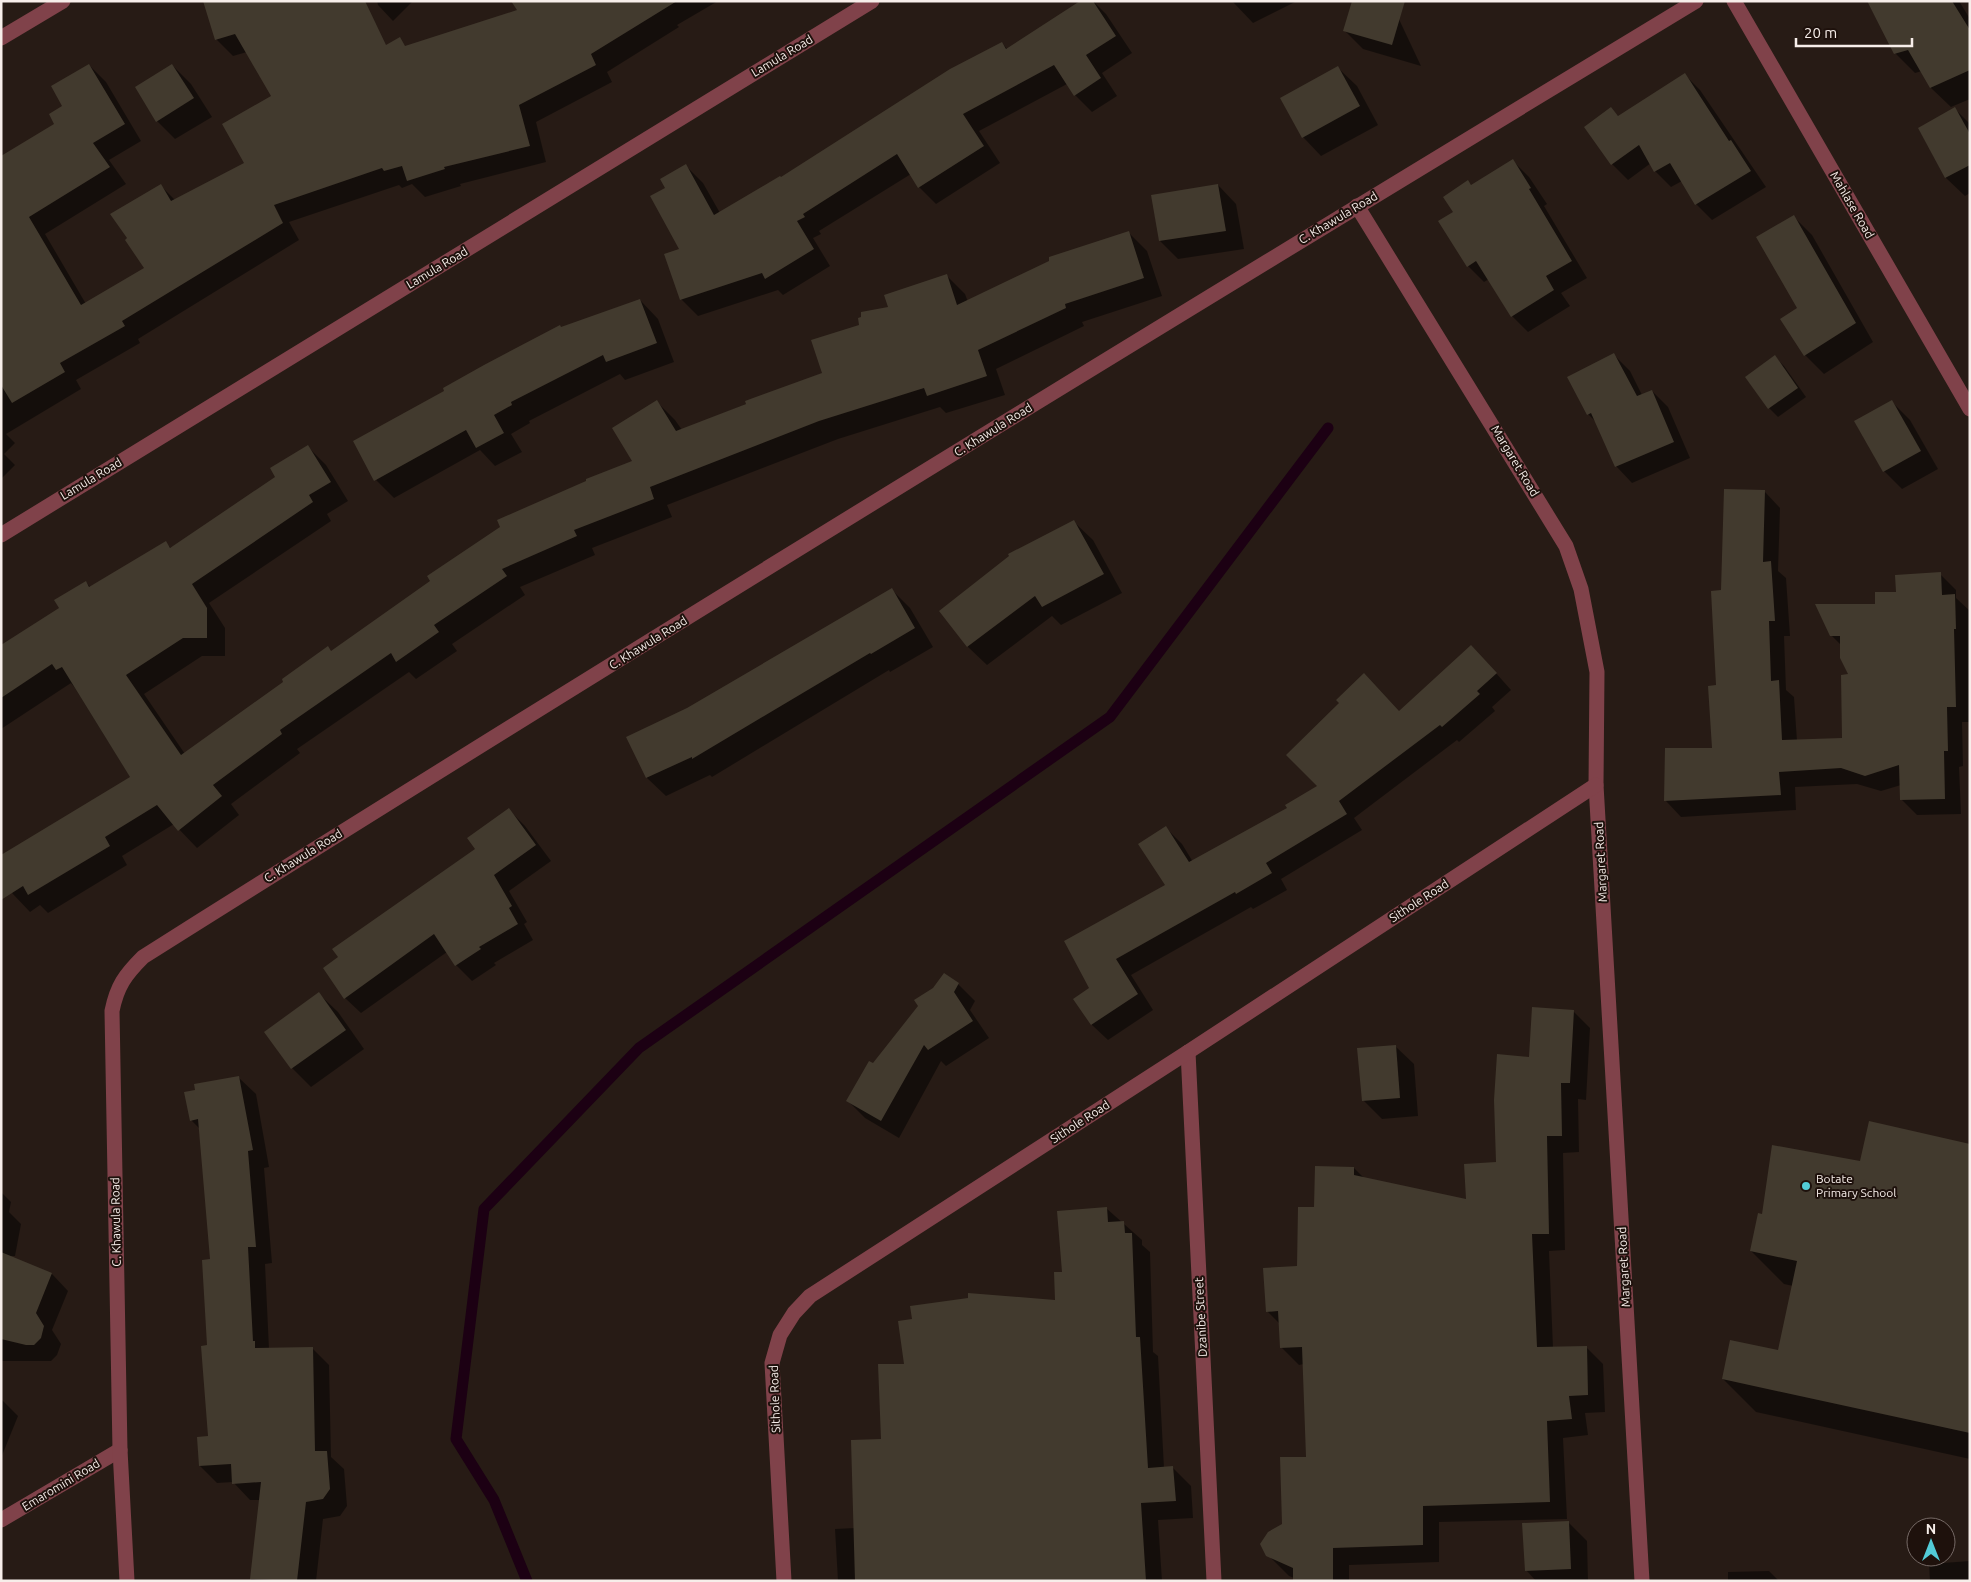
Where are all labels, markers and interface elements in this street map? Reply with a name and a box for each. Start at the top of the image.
scale bar [1796,15,1912,47]
text: 20 m [1804,24,1837,41]
street label: Lamula Road [749,32,815,79]
street label: Mahlase Road [1828,169,1877,240]
street label: C. Khawula Road [1296,189,1379,246]
street label: Lamula Road [404,244,470,291]
street label: C. Khawula Road [951,400,1034,459]
street label: Margaret Road [1489,423,1542,499]
street label: Lamula Road [58,455,124,502]
street label: C. Khawula Road [606,613,689,672]
street label: Margaret Road [1592,821,1609,903]
street label: C. Khawula Road [261,826,344,885]
street label: Sithole Road [1387,877,1451,925]
street label: Sithole Road [1048,1098,1112,1146]
place label: Botate Primary School [1816,1172,1896,1199]
street label: C. Khawula Road [108,1177,123,1267]
marker: Botate Primary School [1800,1180,1812,1192]
street label: Margaret Road [1615,1226,1632,1308]
street label: Dzanibe Street [1192,1277,1209,1357]
street label: Sithole Road [767,1365,782,1433]
street label: Emaromini Road [20,1456,102,1513]
north arrow [1906,1517,1956,1567]
text: N [1926,1521,1936,1537]

